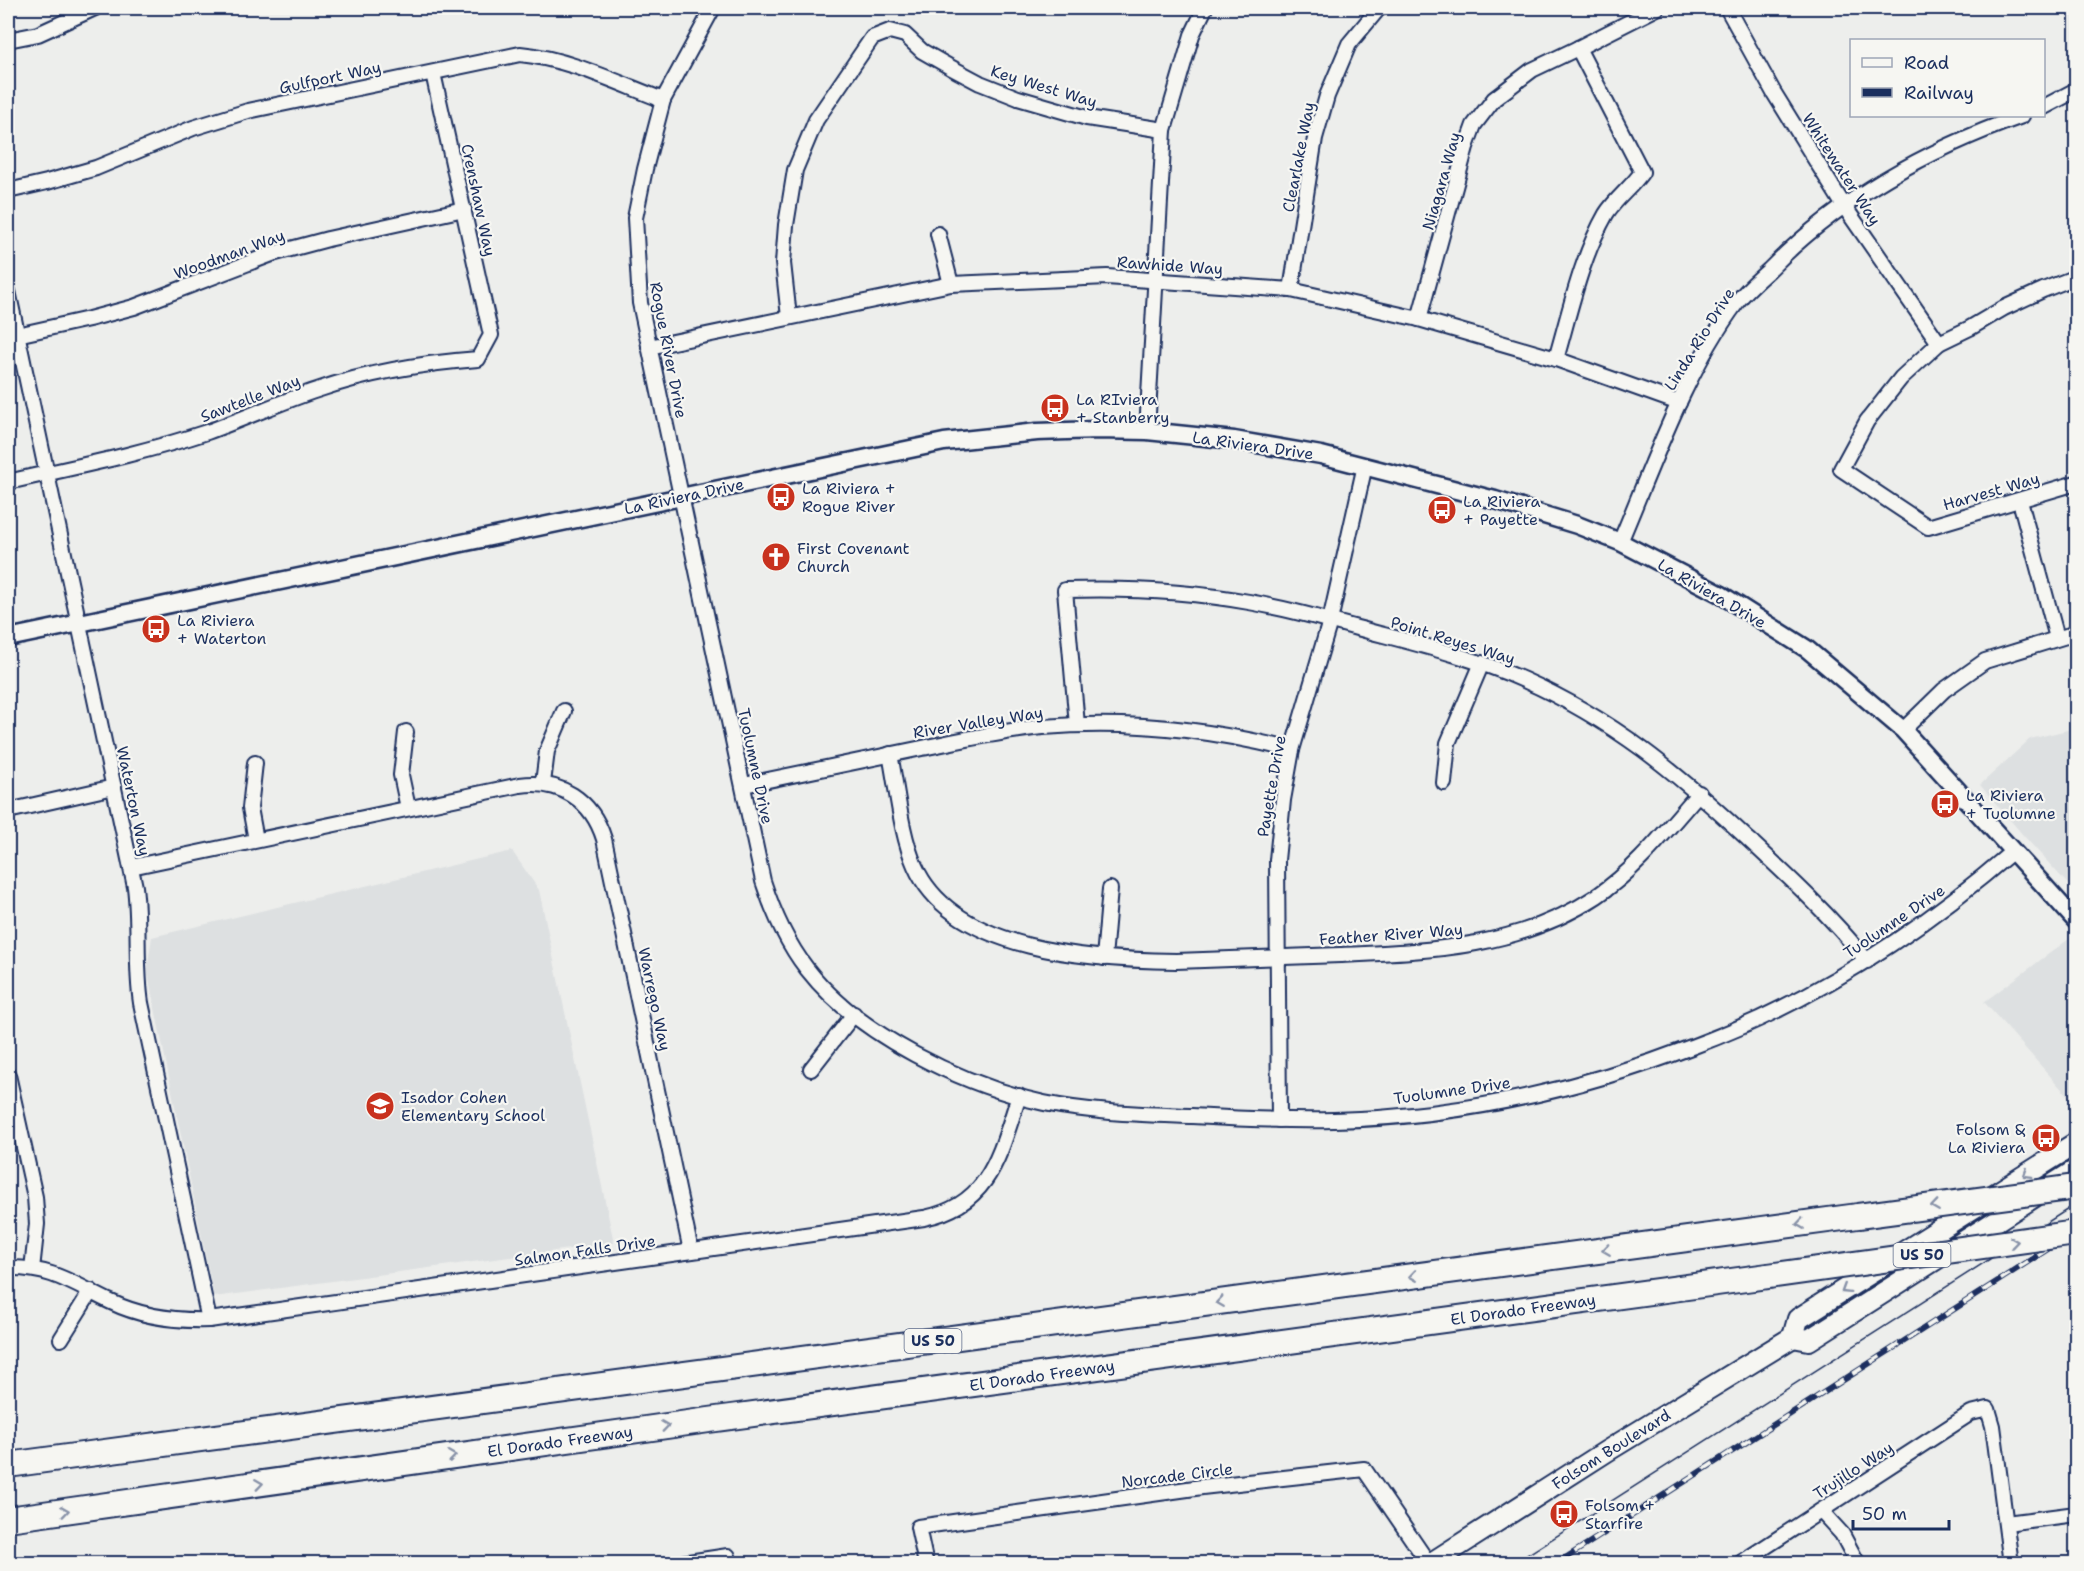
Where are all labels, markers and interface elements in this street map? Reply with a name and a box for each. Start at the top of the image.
legend [1850,39,2045,117]
text: Road [1904,51,1949,75]
street label: Gulfport Way [277,56,383,99]
street label: Key West Way [988,60,1100,113]
text: Railway [1904,81,1974,105]
street label: Clearlake Way [1278,100,1319,214]
street label: Whitewater Way [1797,109,1886,229]
street label: Niagara Way [1417,130,1466,233]
street label: Crenshaw Way [456,142,501,258]
street label: Woodman Way [171,225,288,284]
street label: Rawhide Way [1116,251,1224,280]
street label: Rogue River Drive [645,280,692,420]
street label: Linda Rio Drive [1659,284,1739,395]
street label: Sawtelle Way [197,370,303,427]
place label: La RIviera + Stanberry [1076,389,1169,428]
bus stop icon: La RIviera + Stanberry [1039,392,1071,424]
street label: La Riviera Drive [1191,427,1315,464]
street label: Harvest Way [1940,468,2042,515]
street label: La Riviera Drive [622,474,746,519]
place label: La Riviera + Rogue River [802,478,896,517]
bus stop icon: La Riviera + Rogue River [765,481,797,513]
place label: La Riviera + Payette [1463,491,1540,530]
bus stop icon: La Riviera + Payette [1426,494,1458,526]
place label: First Covenant Church [797,538,910,577]
church icon: First Covenant Church [760,541,792,573]
street label: La Riviera Drive [1654,554,1770,633]
place label: La Riviera + Waterton [177,610,267,649]
street label: Point Reyes Way [1388,612,1518,669]
bus stop icon: La Riviera + Waterton [140,613,172,645]
street label: River Valley Way [912,702,1045,743]
street label: Tuolumne Drive [733,706,778,826]
street label: Payette Drive [1252,733,1291,839]
street label: Waterton Way [112,744,155,858]
place label: La Riviera + Tuolumne [1966,785,2056,824]
bus stop icon: La Riviera + Tuolumne [1929,788,1961,820]
street label: Tuolumne Drive [1840,880,1949,963]
street label: Feather River Way [1318,919,1464,950]
street label: Warrego Way [633,945,676,1053]
street label: Tuolumne Drive [1392,1072,1512,1109]
place label: Isador Cohen Elementary School [401,1087,545,1126]
school or university icon: Isador Cohen Elementary School [364,1090,396,1122]
place label: Folsom & La Riviera [1948,1119,2026,1158]
bus stop icon: Folsom & La Riviera [2030,1122,2062,1154]
one-way arrow [2023,1167,2034,1178]
one-way arrow [1931,1199,1940,1212]
one-way arrow [1795,1218,1804,1230]
street label: Salmon Falls Drive [513,1230,657,1271]
one-way arrow [2009,1236,2018,1249]
road number: US 50 [1894,1243,1950,1267]
one-way arrow [1602,1244,1611,1256]
one-way arrow [1409,1270,1418,1282]
one-way arrow [1841,1283,1852,1294]
street label: El Dorado Freeway [1449,1289,1597,1330]
one-way arrow [1215,1296,1225,1308]
road number: US 50 [904,1329,962,1353]
street label: El Dorado Freeway [968,1355,1116,1396]
street label: Folsom Boulevard [1548,1404,1675,1494]
street label: El Dorado Freeway [486,1421,634,1462]
one-way arrow [661,1421,670,1433]
street label: Trujillo Way [1809,1437,1897,1504]
one-way arrow [447,1451,456,1463]
street label: Norcade Circle [1120,1458,1234,1493]
one-way arrow [254,1478,263,1490]
scale bar [1853,1493,1949,1531]
place label: Folsom + Starfire [1585,1495,1656,1534]
bus stop icon: Folsom + Starfire [1548,1498,1580,1530]
text: 50 m [1862,1502,1907,1526]
one-way arrow [61,1505,70,1517]

